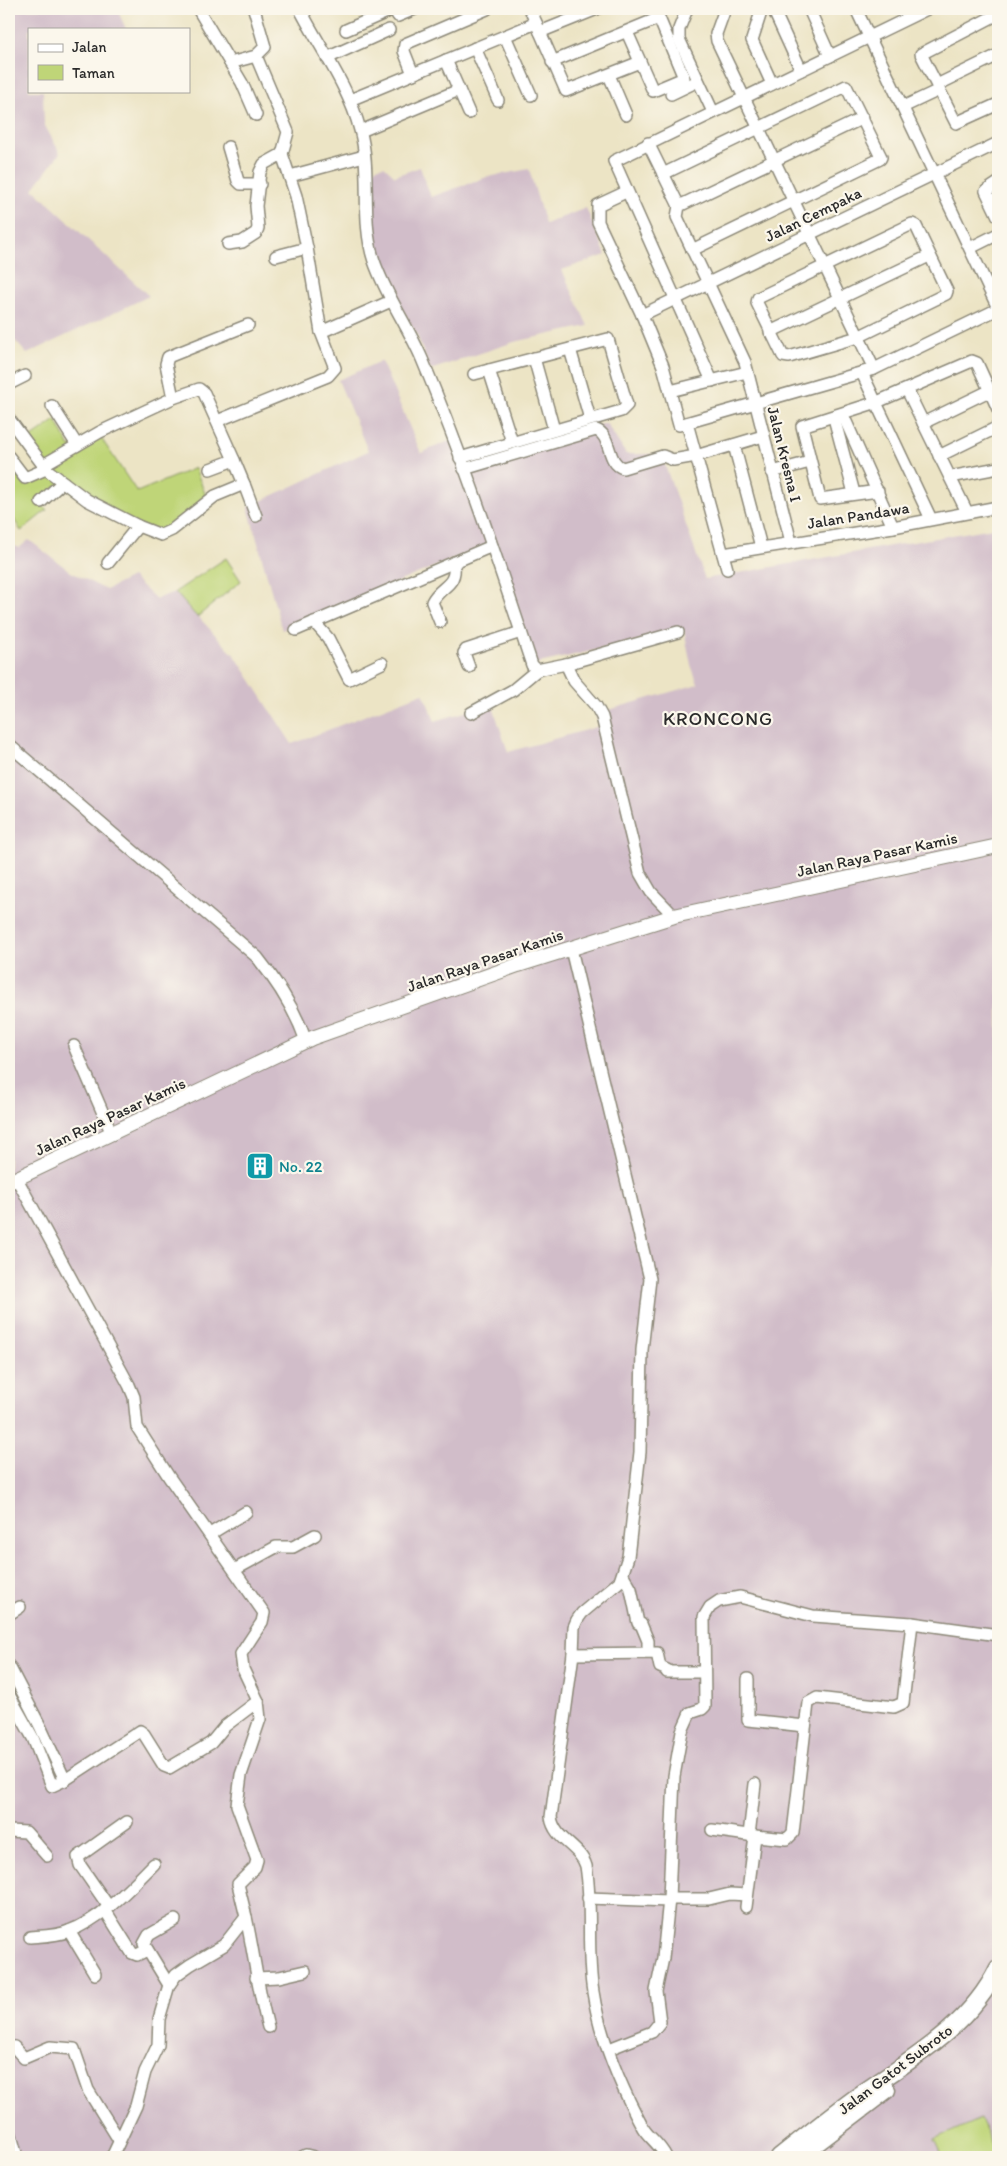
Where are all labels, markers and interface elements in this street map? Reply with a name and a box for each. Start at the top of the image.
legend [28,28,190,92]
text: Jalan [72,38,106,56]
text: Taman [72,64,115,82]
street label: Jalan Cempaka [762,183,865,246]
street label: Jalan Kresna I [763,404,806,504]
street label: Jalan Pandawa [806,498,910,533]
district label: KRONCONG [663,707,773,730]
street label: Jalan Raya Pasar Kamis [795,828,959,881]
street label: Jalan Raya Pasar Kamis [405,925,566,996]
street label: Jalan Raya Pasar Kamis [32,1073,188,1160]
building icon: No. 22 [245,1151,275,1181]
place label: No. 22 [279,1157,323,1176]
street label: Jalan Gatot Subroto [834,2020,956,2119]

